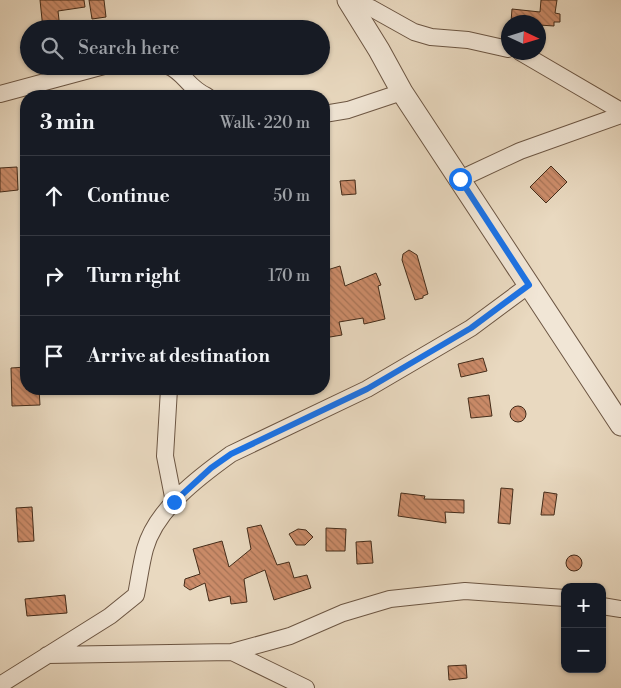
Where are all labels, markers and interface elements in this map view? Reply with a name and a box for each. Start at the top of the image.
north arrow [501,15,546,60]
search box [20,20,330,75]
icon: search [38,34,66,62]
text: Search here [78,36,179,60]
text: 3 min [40,110,95,136]
text: Walk · 220 m [220,113,310,133]
route start [449,168,472,191]
icon: ahead [40,182,68,210]
text: Continue [87,184,170,208]
text: 50 m [273,186,310,206]
icon: right [40,262,68,290]
text: Turn right [87,264,180,288]
text: 170 m [268,266,310,286]
icon: arrive [40,342,68,370]
text: Arrive at destination [87,344,270,368]
route end [163,491,186,514]
map controls [561,583,606,673]
button: + [561,583,606,628]
button: − [561,628,606,673]

